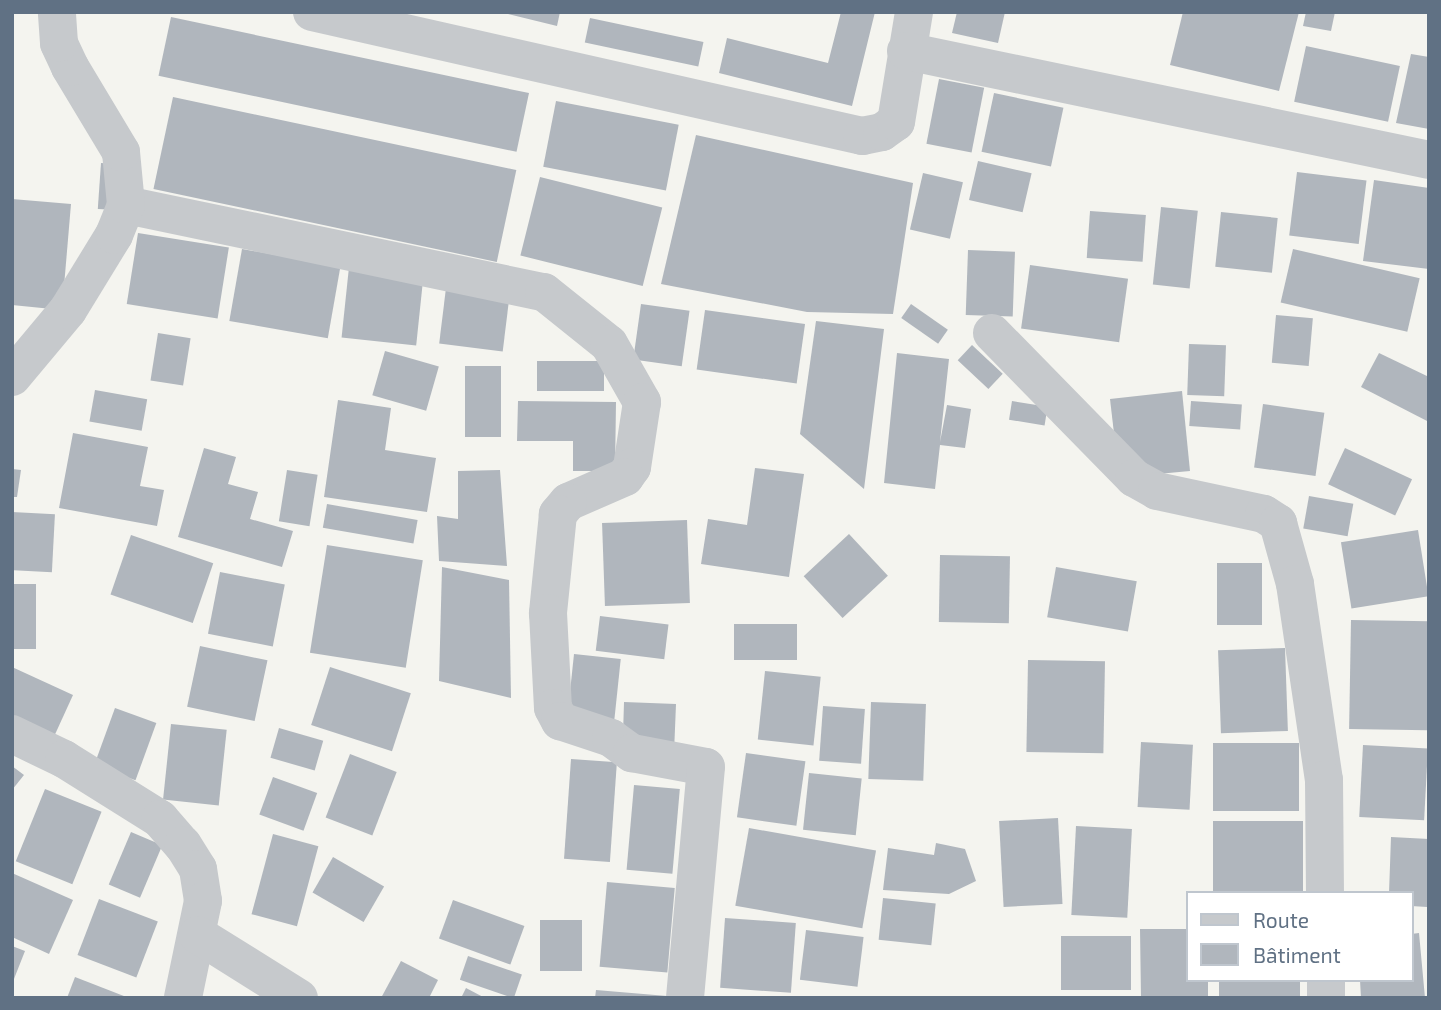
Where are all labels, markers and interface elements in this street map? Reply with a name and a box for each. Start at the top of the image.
legend [1186,891,1413,982]
text: Route [1253,907,1309,932]
text: Bâtiment [1253,942,1341,967]

